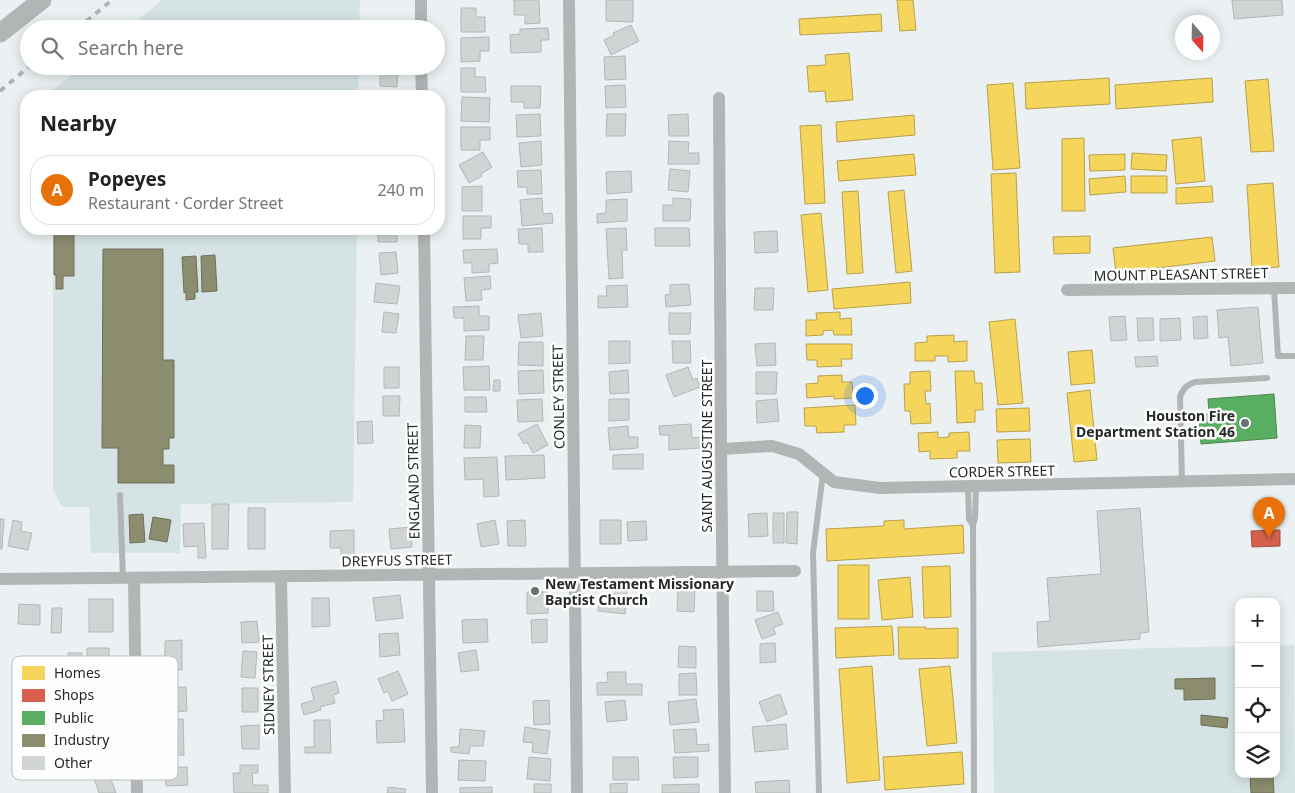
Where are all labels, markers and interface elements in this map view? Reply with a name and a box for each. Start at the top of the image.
north arrow [1175,15,1220,60]
search box [20,20,445,75]
icon: search [38,34,66,62]
text: Search here [78,35,184,61]
text: Nearby [40,109,116,137]
text: Popeyes [88,166,166,192]
text: A [51,179,63,201]
text: 240 m [377,179,424,201]
text: Restaurant · Corder Street [88,192,283,214]
street label: MOUNT PLEASANT STREET [1093,263,1269,285]
street label: CONLEY STREET [548,344,568,449]
street label: SAINT AUGUSTINE STREET [697,359,716,532]
your location [852,383,878,409]
place label: Houston Fire Department Station 46 [1076,406,1235,441]
marker: Houston Fire Department Station 46 [1239,417,1251,429]
street label: ENGLAND STREET [402,422,424,540]
street label: CORDER STREET [949,461,1055,481]
pin: A [1253,497,1285,538]
street label: DREYFUS STREET [341,550,453,570]
place label: New Testament Missionary Baptist Church [545,574,734,609]
marker: New Testament Missionary Baptist Church [529,585,541,597]
map controls [1235,598,1280,778]
button: + [1235,598,1280,643]
street label: SIDNEY STREET [258,635,278,735]
button: − [1235,643,1280,688]
legend [12,656,178,780]
text: Homes [54,663,101,682]
text: Shops [54,685,94,704]
button: locate [1235,688,1280,733]
text: Public [54,708,94,727]
text: Industry [54,730,110,749]
button: layers [1235,733,1280,778]
text: Other [54,753,93,772]

